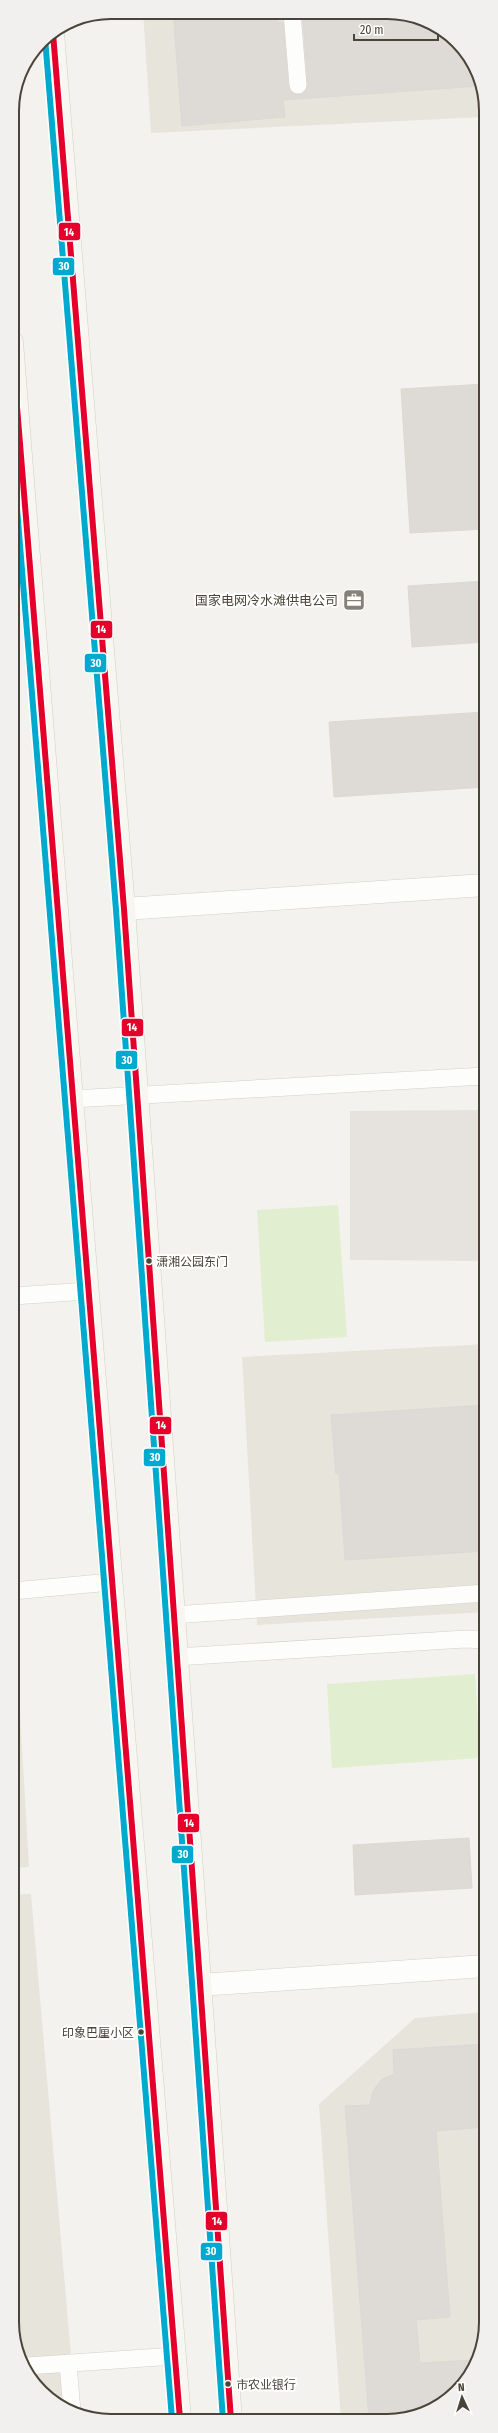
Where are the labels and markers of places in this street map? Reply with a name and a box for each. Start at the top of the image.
office icon: 国家电网冷水滩供电公司 [341,587,367,613]
place label: 国家电网冷水滩供电公司 [195,593,338,608]
place label: 潇湘公园东门 [156,1255,228,1269]
marker: 潇湘公园东门 [144,1256,154,1266]
place label: 印象巴厘小区 [62,2026,134,2040]
marker: 印象巴厘小区 [136,2027,146,2037]
place label: 市农业银行 [236,2378,296,2392]
marker: 市农业银行 [223,2379,233,2389]

